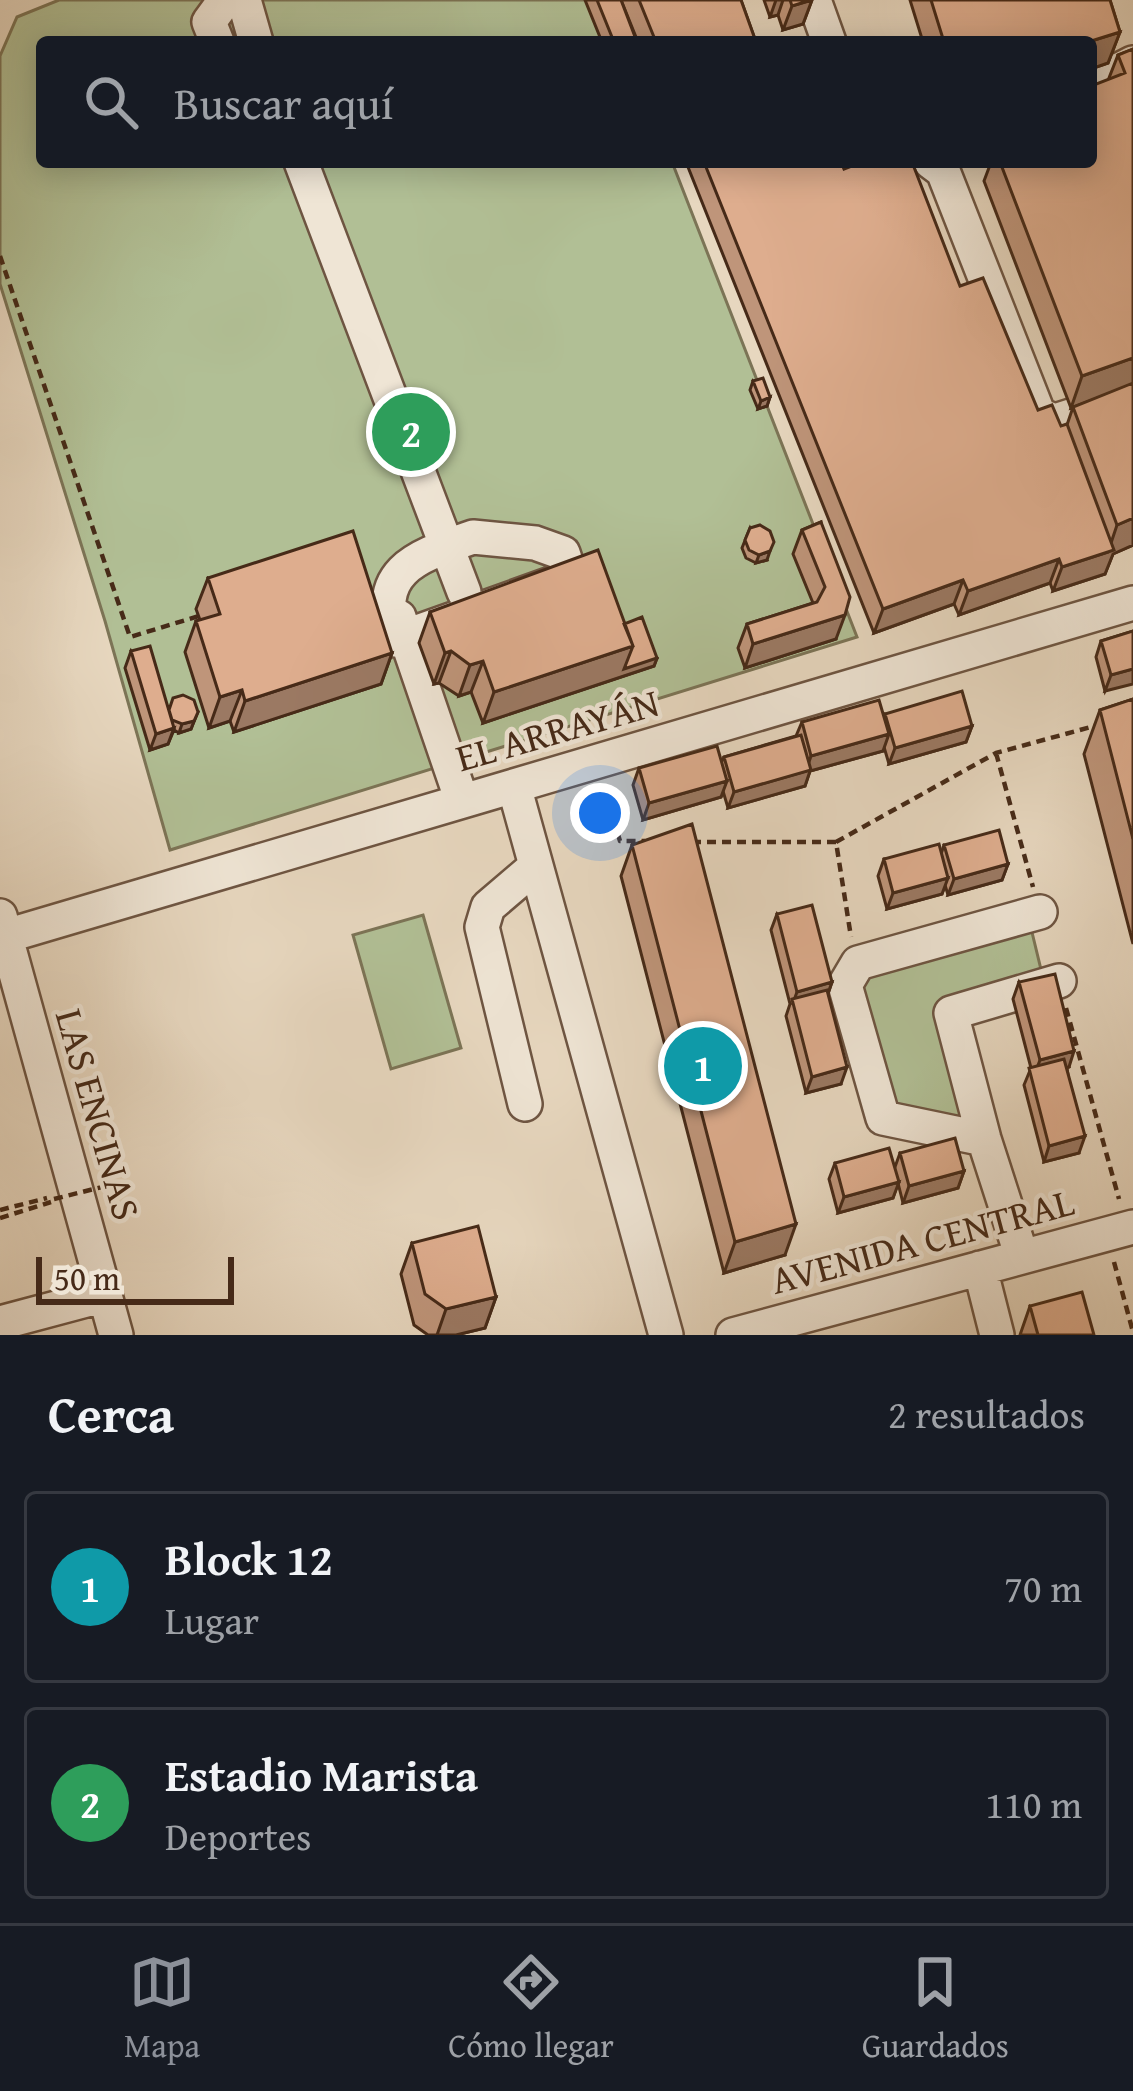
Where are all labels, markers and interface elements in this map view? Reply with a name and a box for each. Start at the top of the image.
search box [36,36,1097,168]
icon: search [78,69,144,135]
text: Buscar aquí [174,70,393,135]
pin: 2 [372,387,450,477]
street label: EL ARRAYÁN [449,673,665,785]
your location [570,783,630,843]
street label: LAS ENCINAS [42,1002,156,1226]
pin: 1 [664,1021,742,1111]
street label: AVENIDA CENTRAL [764,1172,1080,1308]
scale bar [36,1251,234,1304]
text: 50 m [54,1254,120,1302]
text: Cerca [48,1376,174,1451]
text: 2 resultados [888,1385,1085,1442]
text: Block 12 [165,1526,333,1591]
text: 1 [80,1559,100,1616]
text: 70 m [1004,1559,1082,1616]
text: Lugar [165,1591,259,1648]
text: Estadio Marista [165,1742,478,1807]
text: 2 [80,1775,100,1832]
text: 110 m [985,1775,1082,1832]
text: Deportes [165,1807,312,1864]
tab: Mapa [124,1949,200,2069]
tab: Cómo llegar [448,1949,614,2069]
tab: Guardados [862,1949,1009,2069]

